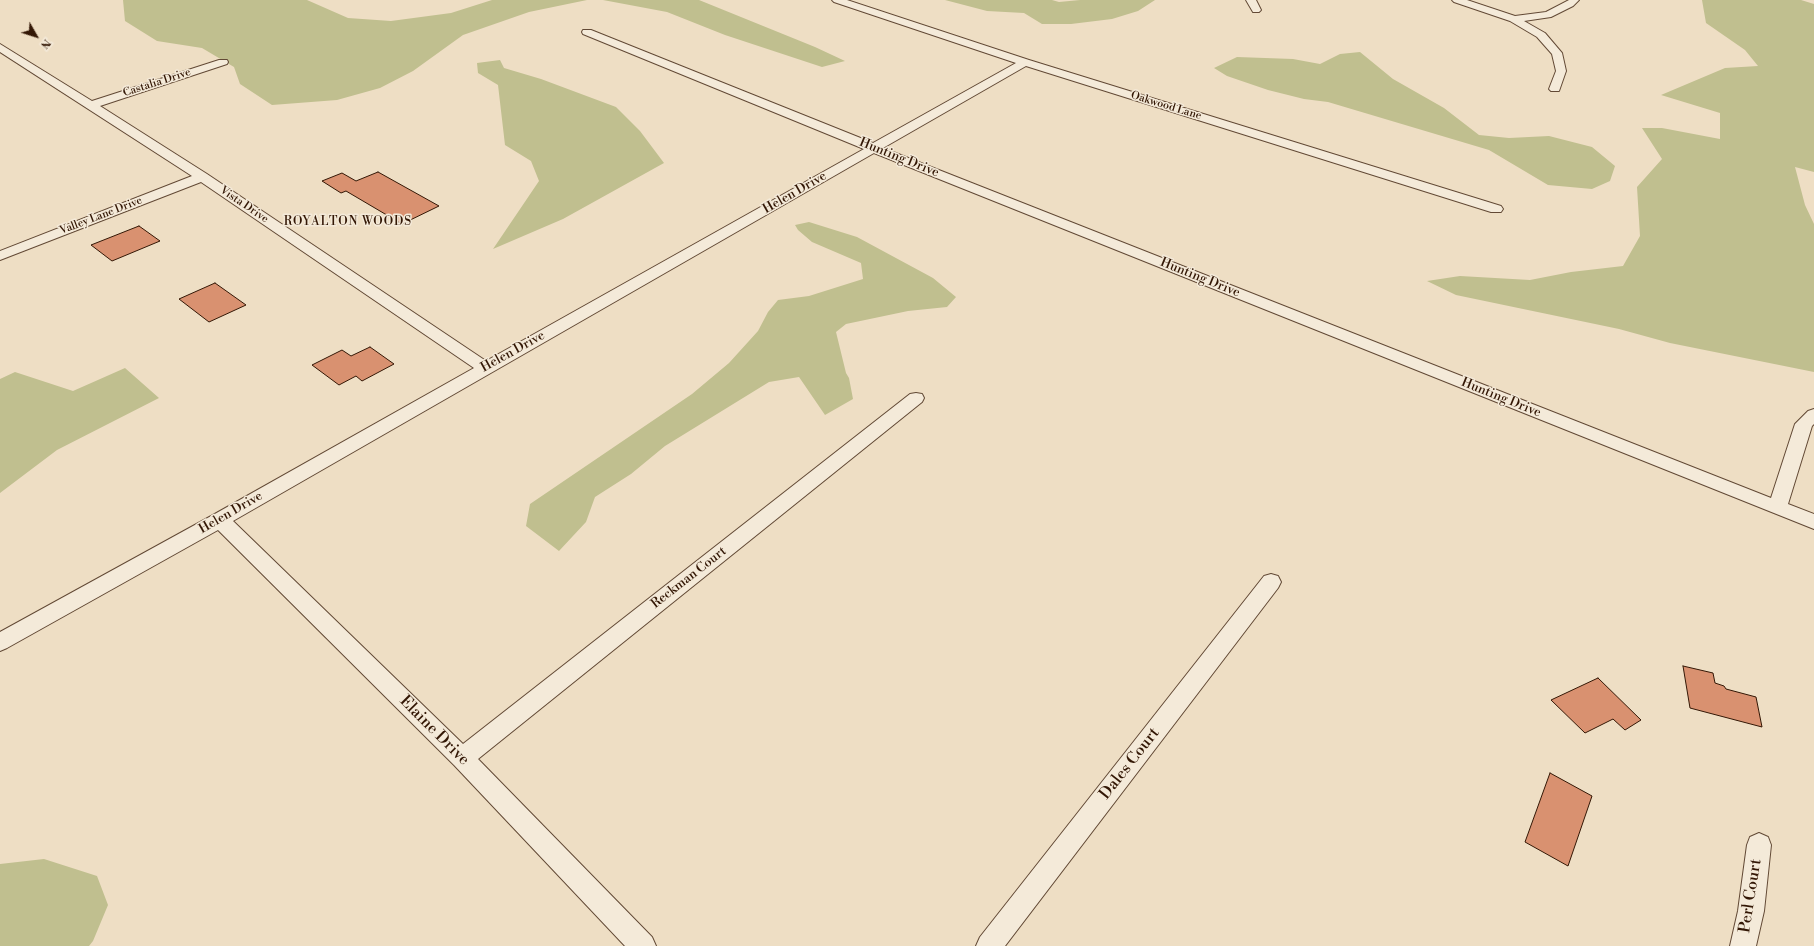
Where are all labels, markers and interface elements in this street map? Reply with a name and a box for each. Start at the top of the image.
north arrow [16,16,56,56]
text: N [37,36,54,51]
street label: Castalia Drive [121,66,193,100]
street label: Oakwood Lane [1129,89,1203,123]
street label: Hunting Drive [857,135,941,181]
street label: Helen Drive [760,169,830,217]
street label: Vista Drive [217,184,271,226]
street label: Valley Lane Drive [58,194,144,238]
district label: ROYALTON WOODS [284,215,412,229]
street label: Hunting Drive [1158,255,1242,301]
street label: Helen Drive [478,328,548,376]
street label: Hunting Drive [1459,375,1543,421]
street label: Helen Drive [196,489,266,537]
street label: Reckman Court [648,544,730,612]
street label: Elaine Drive [395,692,473,770]
street label: Dales Court [1096,724,1164,804]
street label: Perl Court [1736,858,1766,934]

